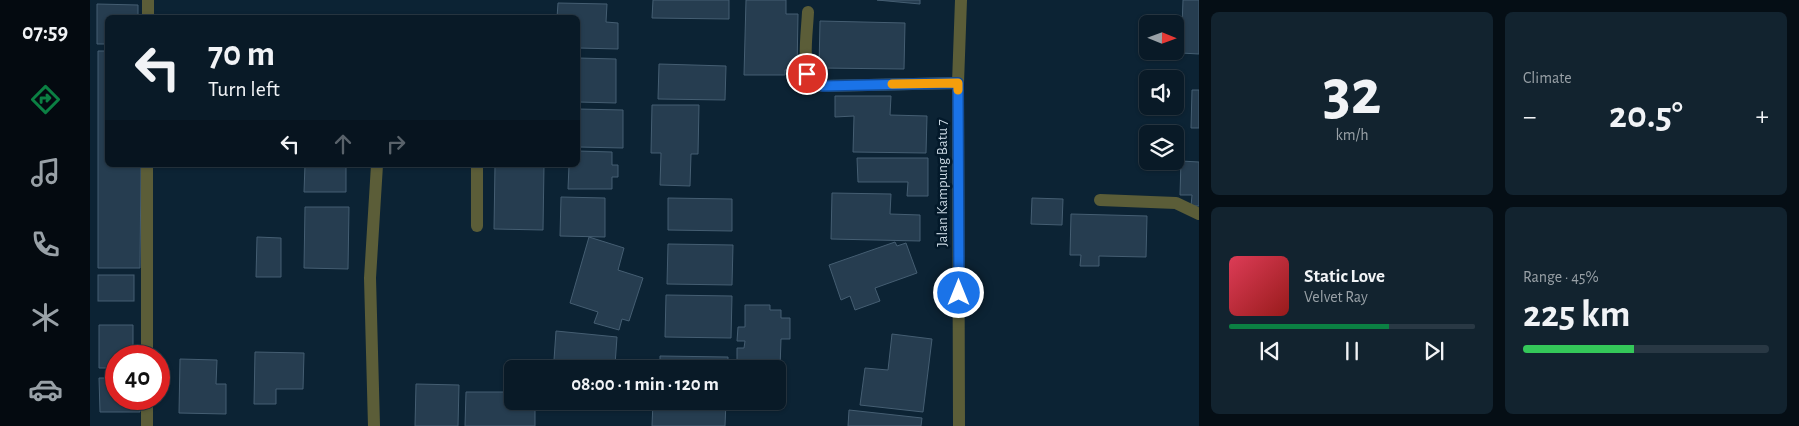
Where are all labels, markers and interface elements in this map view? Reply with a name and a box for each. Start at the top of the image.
north arrow [1139,15,1184,60]
map controls [1139,15,1184,170]
text: 07:59 [22,21,68,43]
icon: left [125,35,190,100]
text: 70 m [208,37,275,72]
pin [786,53,828,95]
icon: arrive [793,60,821,88]
text: 32 [1323,61,1381,126]
button: sound [1139,70,1184,115]
text: Climate [1523,70,1572,86]
text: Turn left [208,78,280,100]
icon: directions [28,82,63,117]
text: 20.5° [1609,97,1683,135]
text: − [1523,103,1536,131]
text: + [1756,103,1769,131]
street label: Jalan Kampung Batu 7 [935,119,950,247]
button: layers [1139,125,1184,170]
text: km/h [1335,127,1369,143]
icon: left [276,130,304,158]
icon: ahead [329,130,357,158]
icon: right [382,130,410,158]
icon: music [28,155,63,190]
icon: phone [28,227,63,262]
position arrow [932,266,984,318]
text: Static Love [1304,267,1385,286]
text: Range · 45% [1523,269,1599,285]
text: Velvet Ray [1304,289,1368,305]
text: 225 km [1523,296,1630,334]
icon: climate [28,300,63,335]
icon: previous [1256,337,1284,365]
icon: pause [1338,337,1366,365]
icon: next [1420,337,1448,365]
speed limit sign: 40 [105,345,170,410]
icon: car [28,372,63,407]
text: 08:00 · 1 min · 120 m [571,375,719,394]

